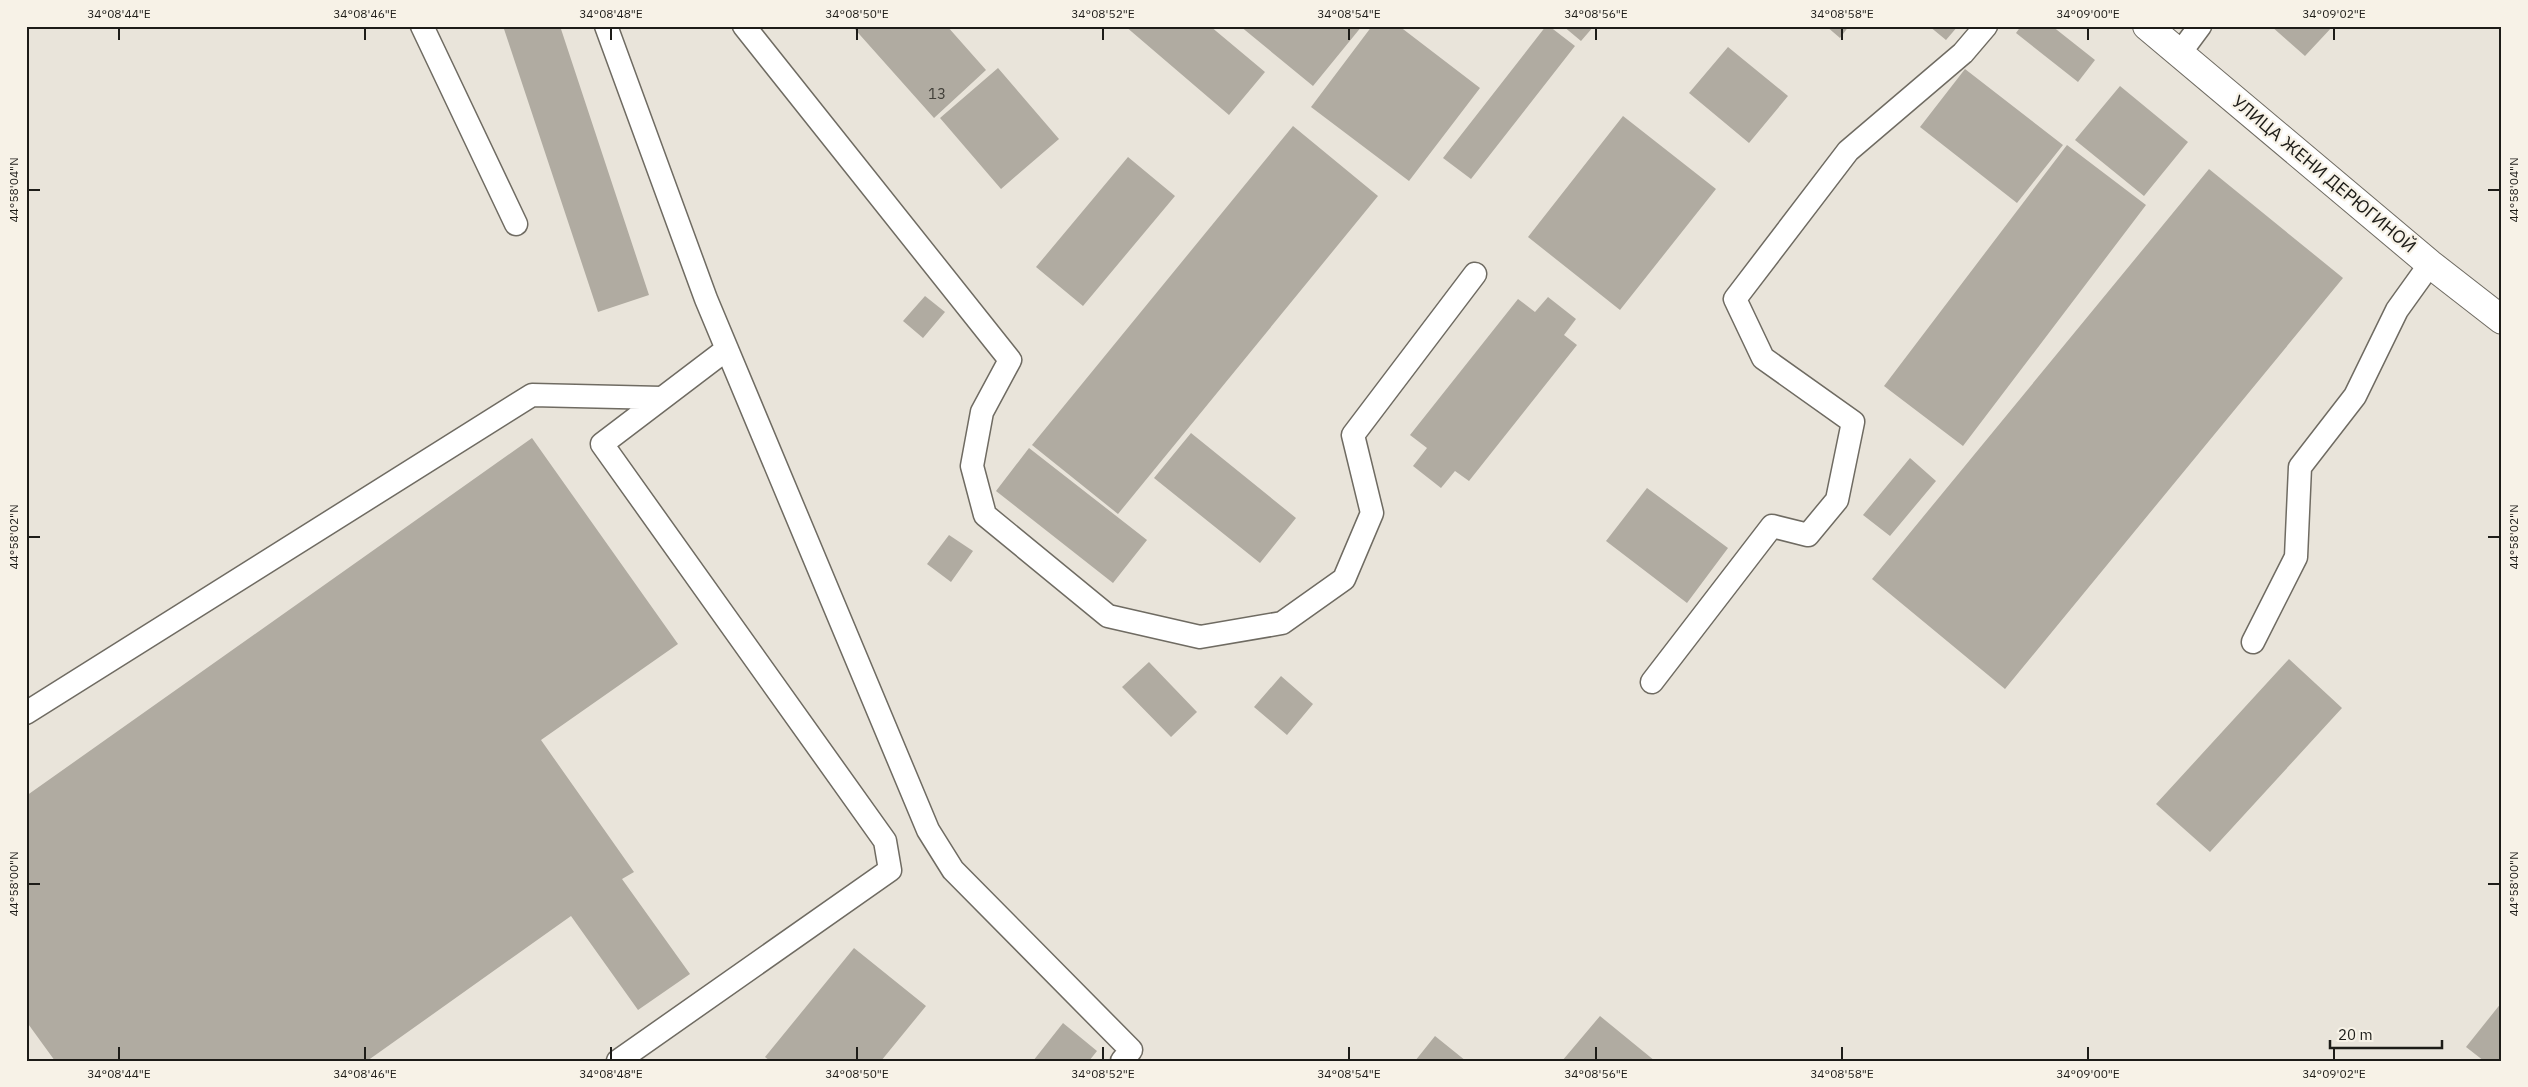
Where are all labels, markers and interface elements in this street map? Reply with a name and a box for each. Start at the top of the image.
text: 34°08'44"E [87,6,151,21]
text: 34°08'46"E [333,6,397,21]
text: 34°08'48"E [579,6,643,21]
text: 34°08'50"E [825,6,889,21]
text: 34°08'52"E [1071,6,1135,21]
text: 34°08'54"E [1317,6,1381,21]
text: 34°08'56"E [1564,6,1628,21]
text: 34°08'58"E [1810,6,1874,21]
text: 34°09'00"E [2056,6,2120,21]
text: 34°09'02"E [2302,6,2366,21]
house number: 13 [928,84,946,103]
street label: УЛИЦА ЖЕНИ ДЕРЮГИНОЙ [2228,90,2421,257]
text: 44°58'04"N [6,157,21,223]
text: 44°58'04"N [2506,157,2521,223]
text: 44°58'02"N [6,504,21,570]
text: 44°58'02"N [2506,504,2521,570]
text: 44°58'00"N [6,851,21,917]
text: 44°58'00"N [2506,851,2521,917]
scale bar [2330,1017,2443,1049]
text: 20 m [2338,1025,2373,1044]
text: 34°08'44"E [87,1066,151,1081]
text: 34°08'46"E [333,1066,397,1081]
text: 34°08'48"E [579,1066,643,1081]
text: 34°08'50"E [825,1066,889,1081]
text: 34°08'52"E [1071,1066,1135,1081]
text: 34°08'54"E [1317,1066,1381,1081]
text: 34°08'56"E [1564,1066,1628,1081]
text: 34°08'58"E [1810,1066,1874,1081]
text: 34°09'00"E [2056,1066,2120,1081]
text: 34°09'02"E [2302,1066,2366,1081]

